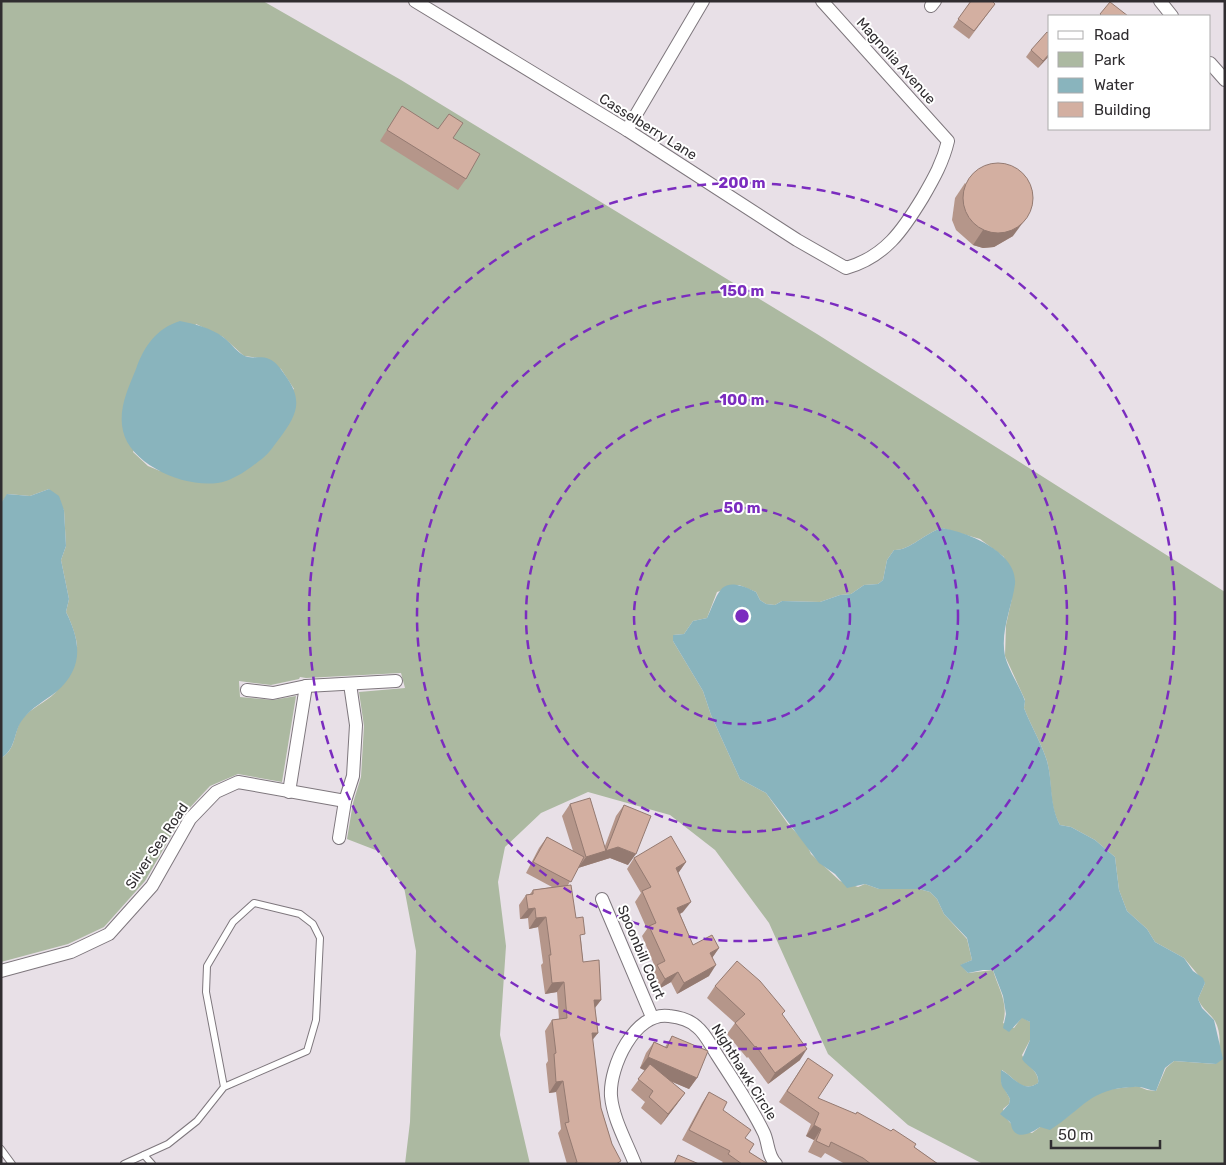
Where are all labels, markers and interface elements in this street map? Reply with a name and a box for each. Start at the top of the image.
street label: Magnolia Avenue [853,14,939,108]
legend [1048,15,1211,130]
text: Road [1094,26,1130,44]
text: Park [1094,51,1125,69]
text: Water [1094,76,1134,94]
street label: Casselberry Lane [596,90,700,164]
text: Building [1094,101,1151,119]
text: 200 m [718,174,766,192]
text: 150 m [720,282,764,300]
text: 100 m [720,391,764,409]
text: 50 m [724,499,760,517]
centre of rings [733,607,751,625]
street label: Silver Sea Road [122,800,192,892]
street label: Spoonbill Court [614,903,669,1002]
street label: Nighthawk Circle [708,1021,780,1123]
scale bar [1051,1118,1160,1150]
text: 50 m [1058,1126,1093,1144]

